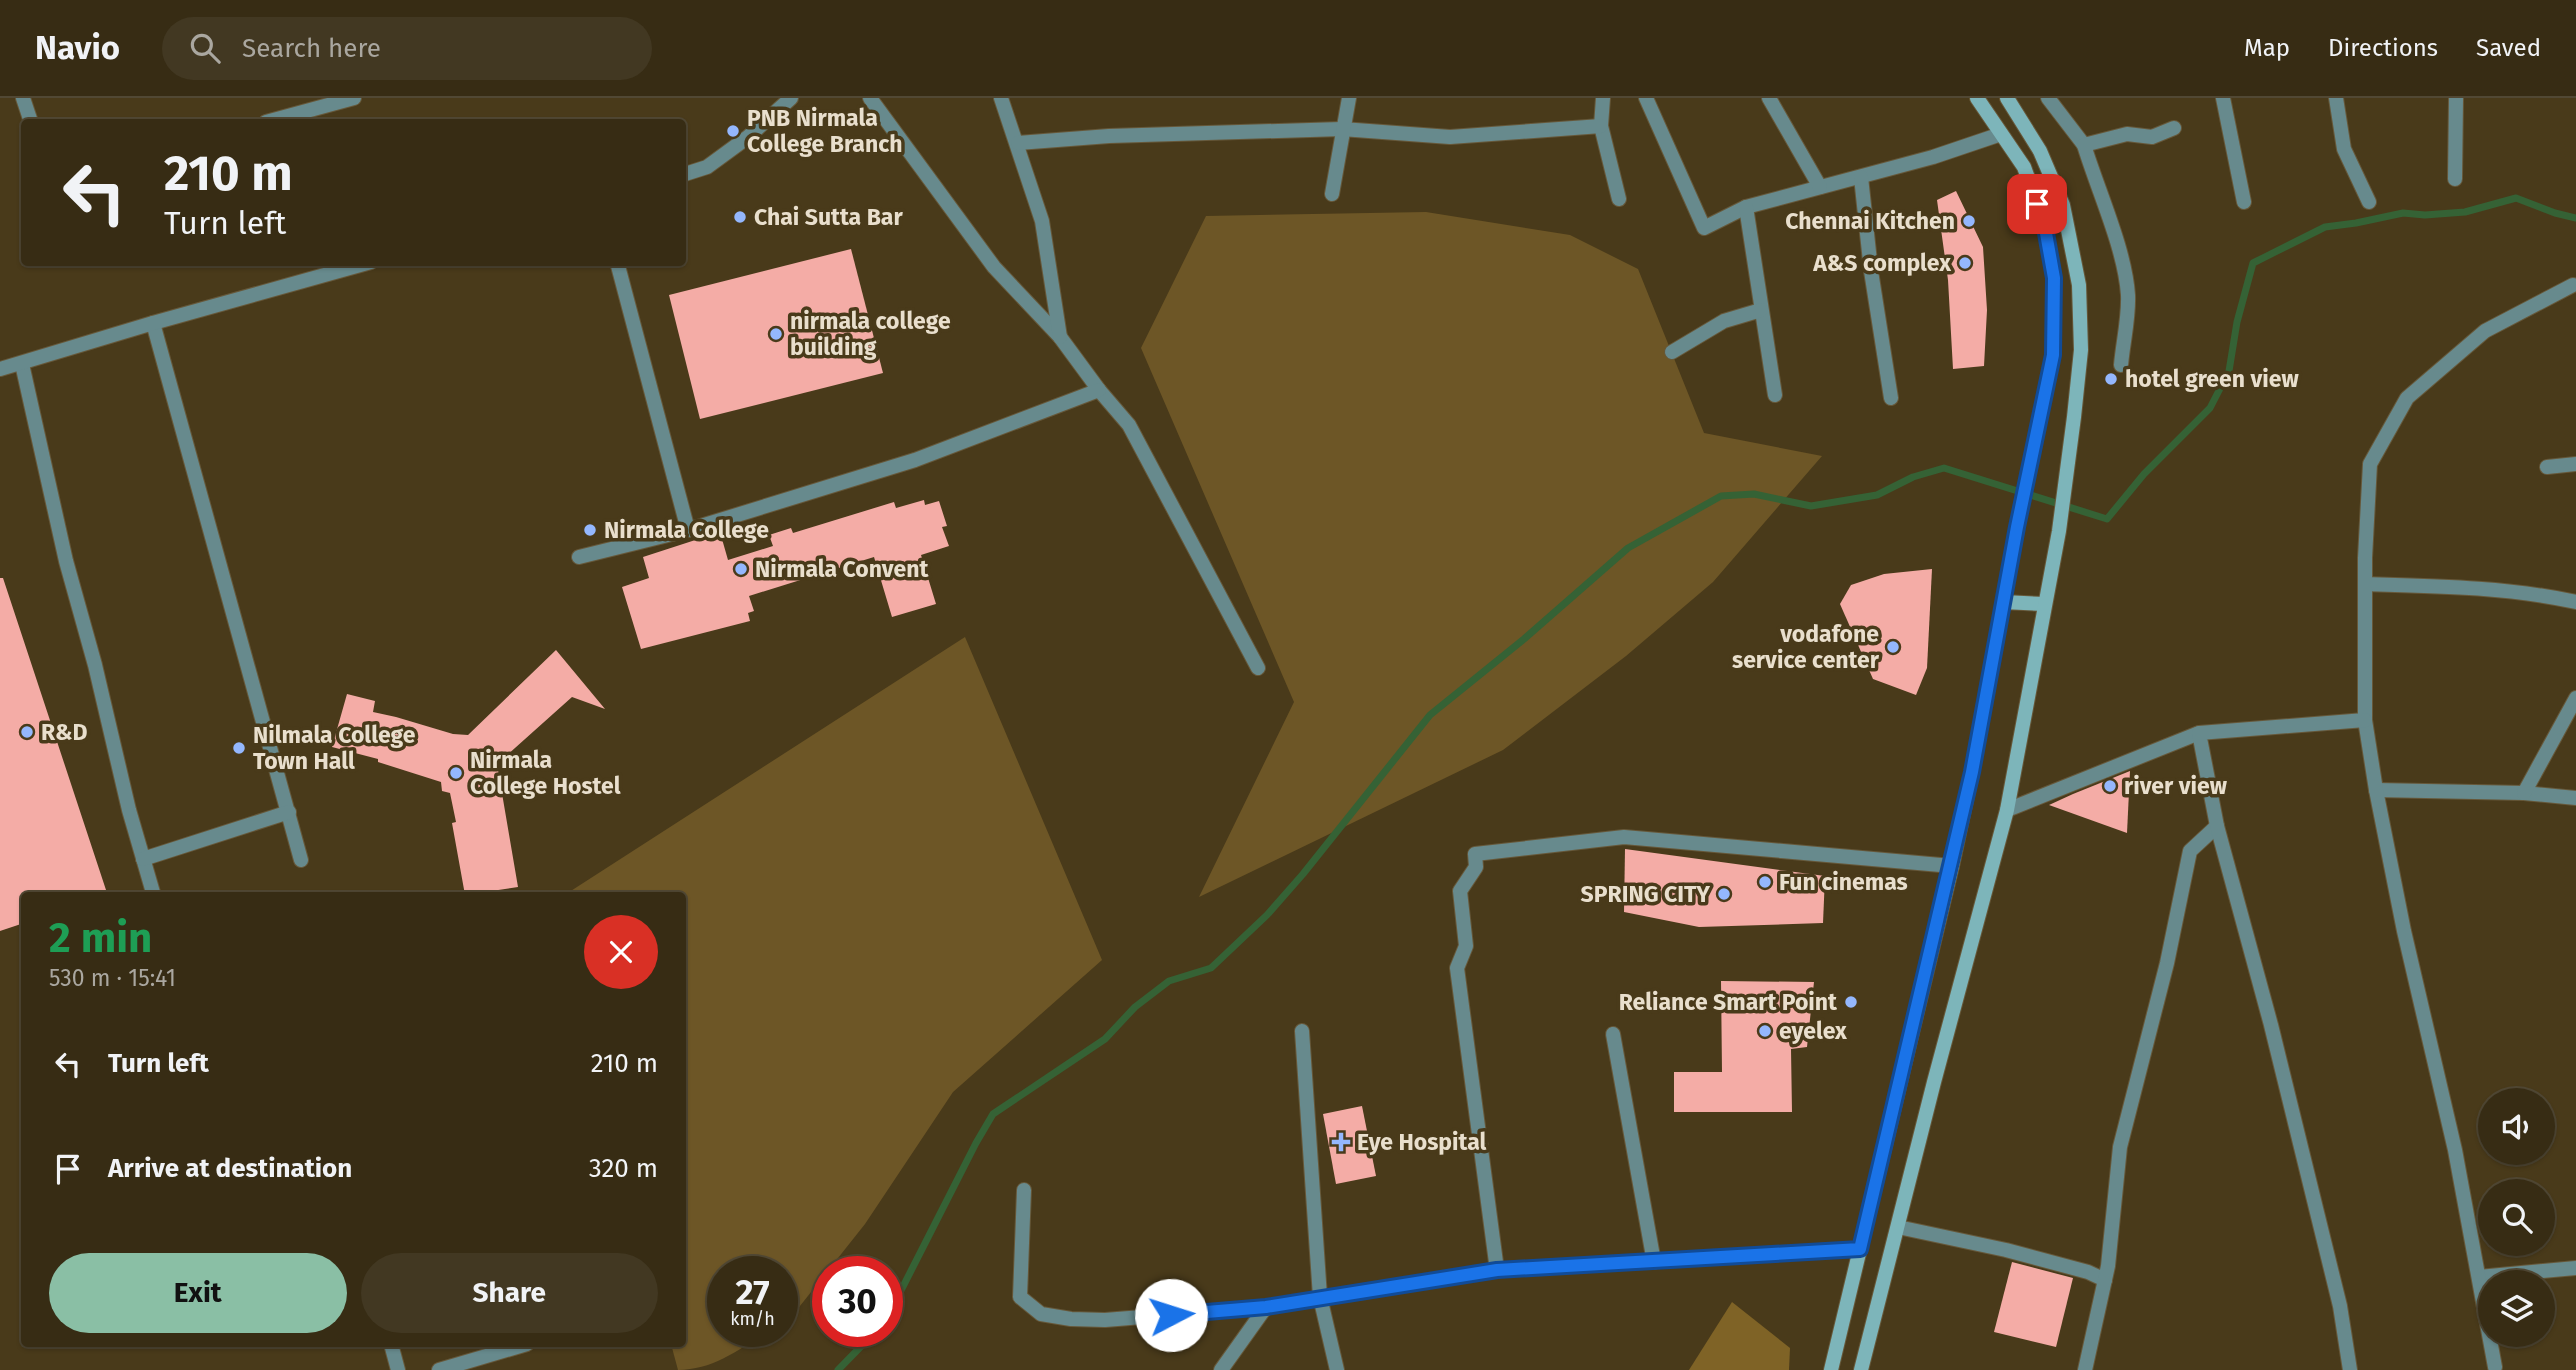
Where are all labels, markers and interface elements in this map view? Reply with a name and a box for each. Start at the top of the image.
search box [162,17,652,80]
text: Navio [35,28,120,68]
icon: search [186,29,224,67]
text: Search here [242,33,381,64]
text: Map [2244,34,2290,62]
text: Directions [2328,34,2438,62]
text: Saved [2476,34,2541,62]
place label: PNB Nirmala College Branch [747,104,903,158]
marker: PNB Nirmala College Branch [725,123,741,139]
text: 210 m [164,144,293,203]
icon: left [49,147,140,238]
pin [2007,174,2067,234]
icon: arrive [2018,185,2056,223]
place label: Chai Sutta Bar [754,203,903,231]
text: Turn left [164,204,286,242]
place label: Chennai Kitchen [1785,207,1955,235]
marker: Chai Sutta Bar [732,209,748,225]
marker: Chennai Kitchen [1961,213,1977,229]
place label: A&S complex [1812,249,1951,277]
marker: A&S complex [1957,255,1973,271]
place label: nirmala college building [790,307,951,361]
marker: nirmala college building [768,326,784,342]
place label: hotel green view [2125,365,2299,393]
marker: hotel green view [2103,371,2119,387]
place label: Nirmala College [604,516,769,544]
marker: Nirmala College [582,522,598,538]
place label: Nirmala Convent [755,555,929,583]
marker: Nirmala Convent [733,561,749,577]
place label: vodafone service center [1732,620,1880,674]
marker: vodafone service center [1885,639,1901,655]
place label: R&D [41,718,87,746]
place label: Nilmala College Town Hall [253,721,416,775]
marker: R&D [19,724,35,740]
marker: Nilmala College Town Hall [231,740,247,756]
place label: Nirmala College Hostel [470,746,621,800]
marker: Nirmala College Hostel [448,765,464,781]
place label: river view [2124,772,2228,800]
marker: river view [2102,778,2118,794]
place label: Fun cinemas [1779,868,1908,896]
marker: Fun cinemas [1757,874,1773,890]
place label: SPRING CITY [1581,880,1710,908]
marker: SPRING CITY [1716,886,1732,902]
text: 2 min [49,913,152,963]
button: close [584,915,658,989]
text: 530 m · 15:41 [49,964,176,992]
place label: Reliance Smart Point [1619,988,1838,1016]
marker: Reliance Smart Point [1843,994,1859,1010]
place label: eyelex [1779,1017,1847,1045]
marker: eyelex [1757,1023,1773,1039]
icon: left [49,1045,87,1083]
text: Turn left [108,1048,209,1079]
text: 210 m [591,1048,658,1079]
map controls [2478,1088,2555,1347]
button: sound [2478,1088,2555,1165]
place label: Eye Hospital [1357,1128,1487,1156]
marker: Eye Hospital [1331,1132,1351,1152]
icon: arrive [49,1150,87,1188]
text: Arrive at destination [108,1153,352,1184]
text: 320 m [589,1153,658,1184]
button: search [2478,1179,2555,1256]
button: Exit [49,1253,347,1333]
button: Share [361,1253,658,1333]
speed limit sign: 30 [812,1256,903,1347]
button: layers [2478,1270,2555,1347]
text: 27 [735,1271,770,1313]
position arrow [1134,1278,1208,1352]
text: km/h [730,1308,775,1330]

